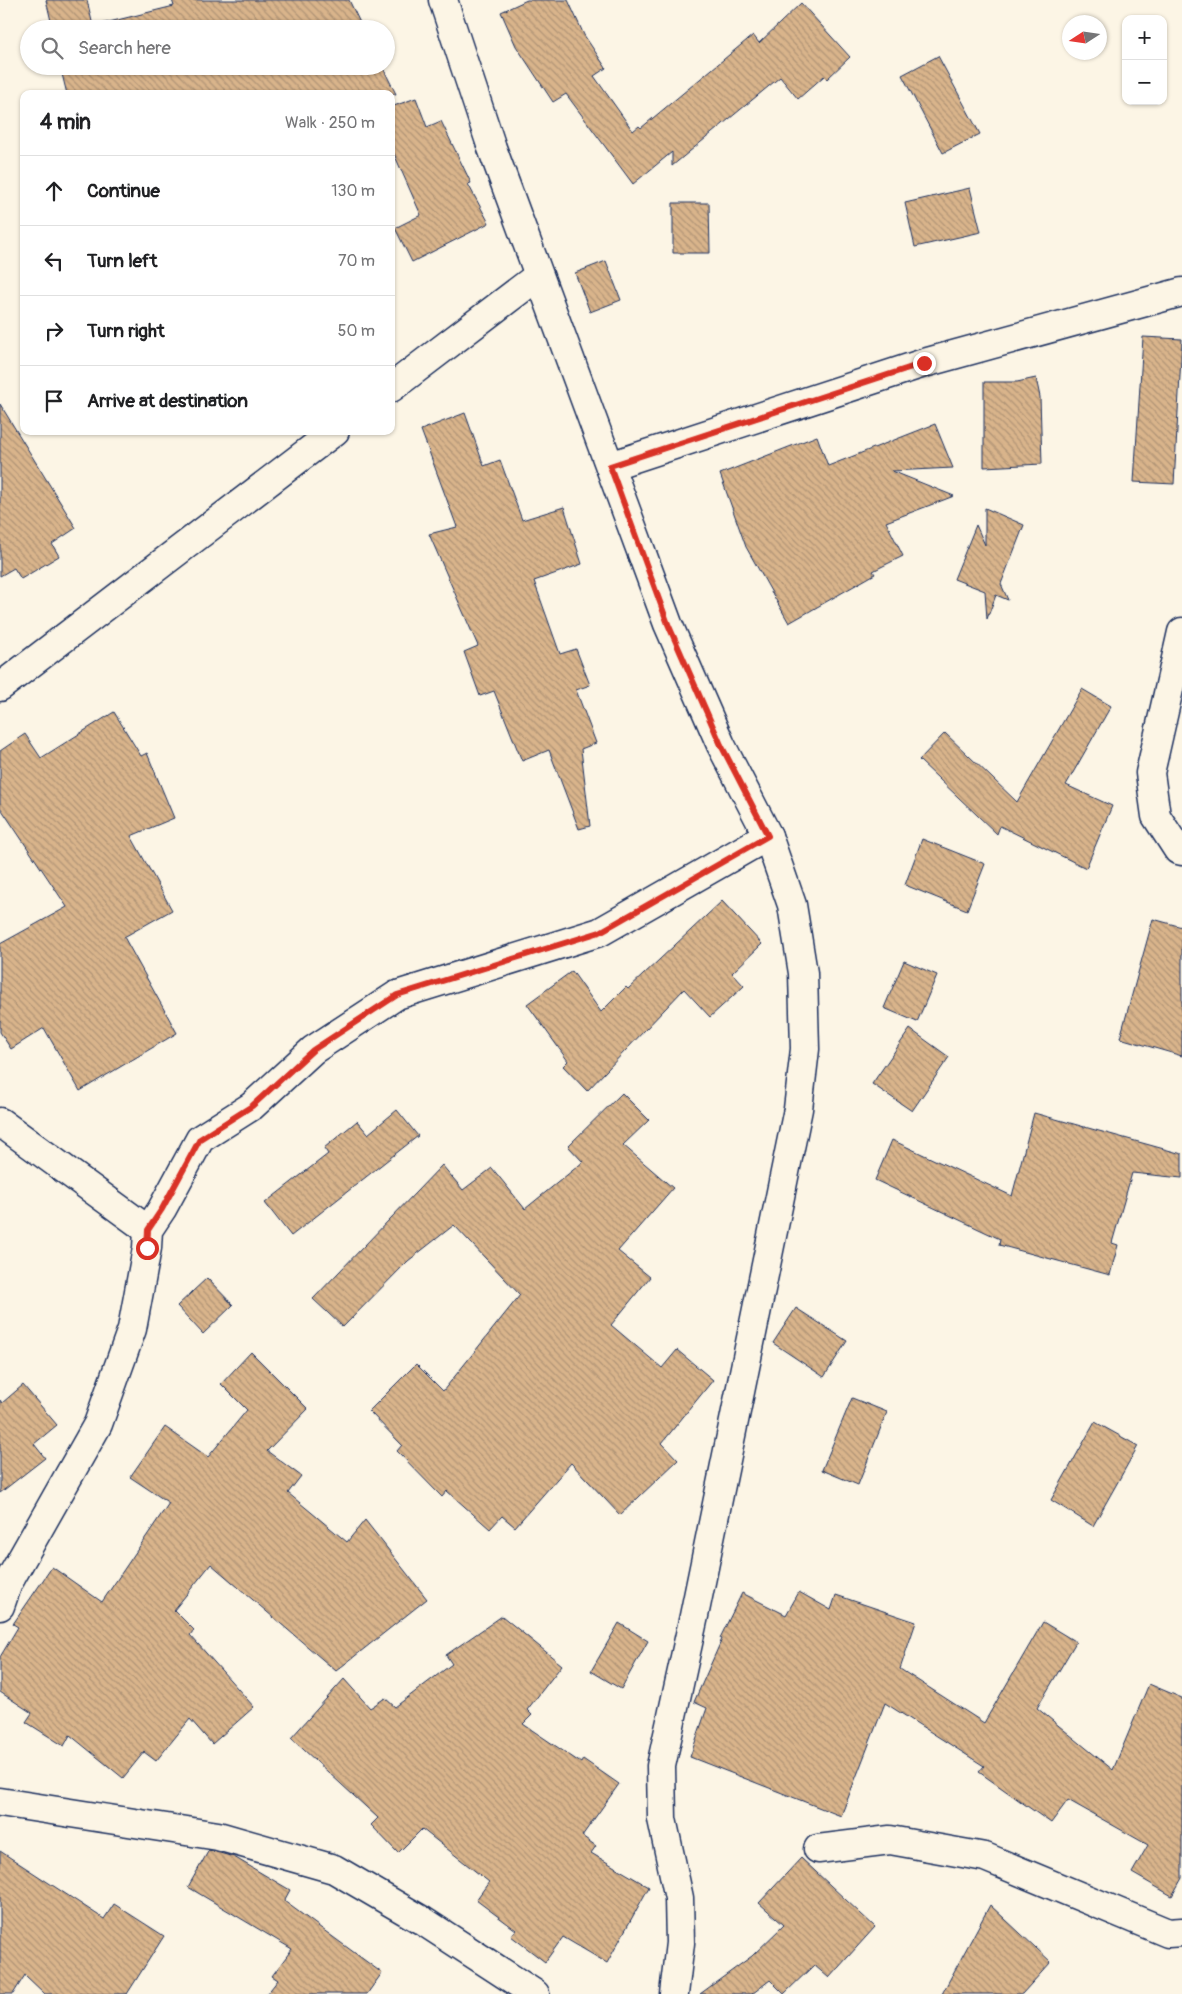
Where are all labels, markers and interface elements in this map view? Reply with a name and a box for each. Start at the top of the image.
north arrow [1062,15,1107,60]
map controls [1122,15,1167,105]
button: + [1122,15,1167,60]
search box [20,20,395,75]
icon: search [38,34,66,62]
text: Search here [78,36,171,60]
button: − [1122,60,1167,105]
text: 4 min [40,109,91,136]
text: Walk · 250 m [285,113,375,133]
icon: ahead [40,177,68,205]
text: Continue [87,179,160,203]
text: 130 m [331,181,375,201]
icon: left [40,247,68,275]
text: Turn left [87,249,157,273]
text: 70 m [338,251,375,271]
icon: right [40,317,68,345]
text: Turn right [87,319,165,343]
text: 50 m [338,321,375,341]
route end [913,352,936,375]
icon: arrive [40,387,68,415]
text: Arrive at destination [87,389,248,413]
route start [136,1237,159,1260]

